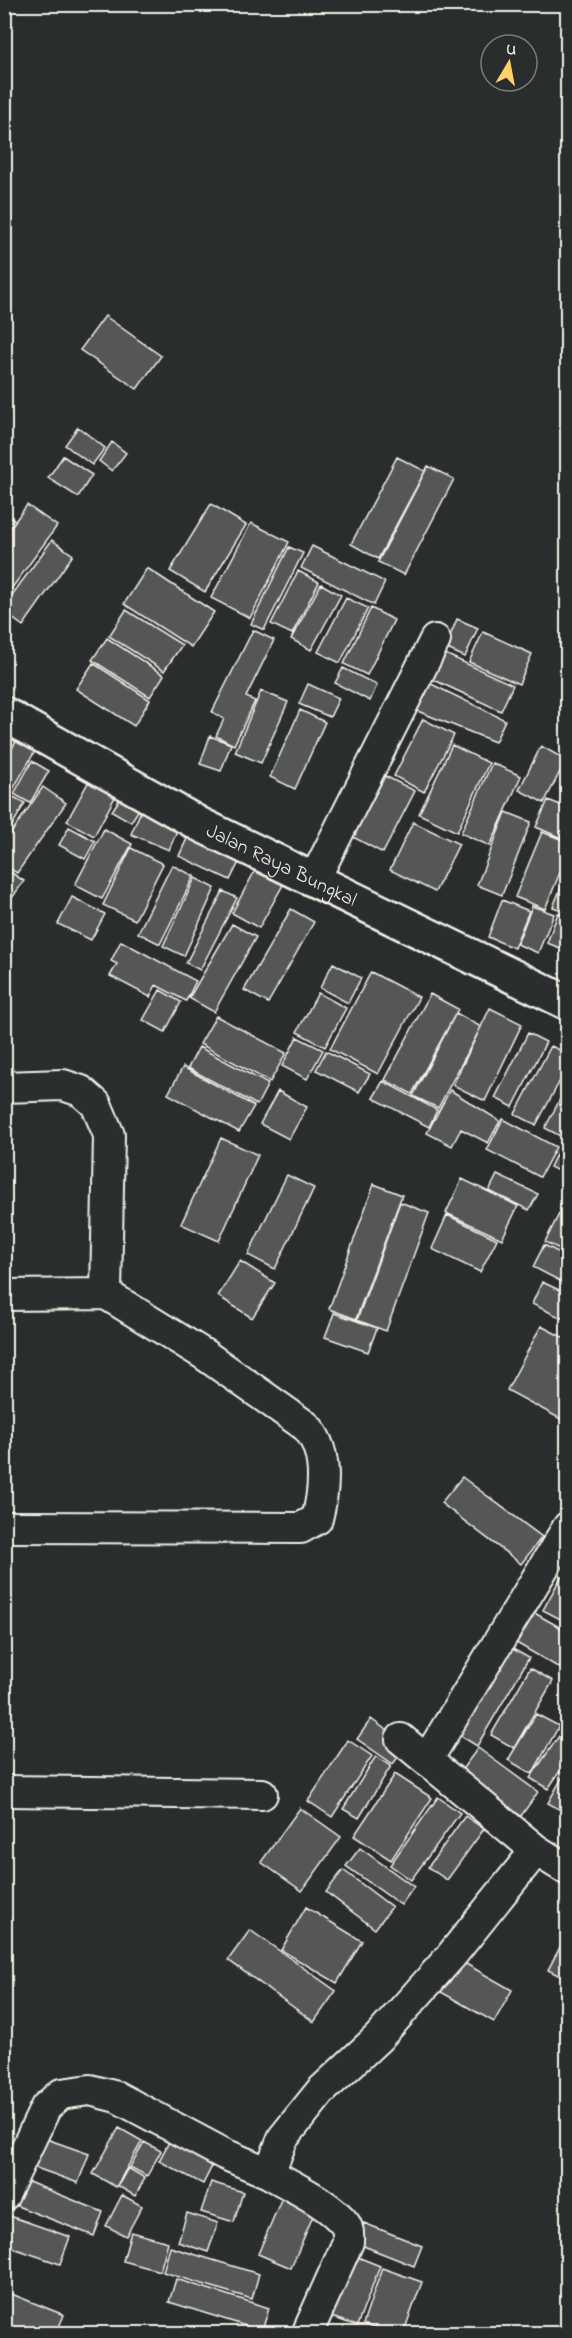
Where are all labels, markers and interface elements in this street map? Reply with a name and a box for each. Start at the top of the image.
north arrow [479,33,539,93]
text: U [504,38,518,63]
street label: Jalan Raya Bungkal [201,818,361,915]

